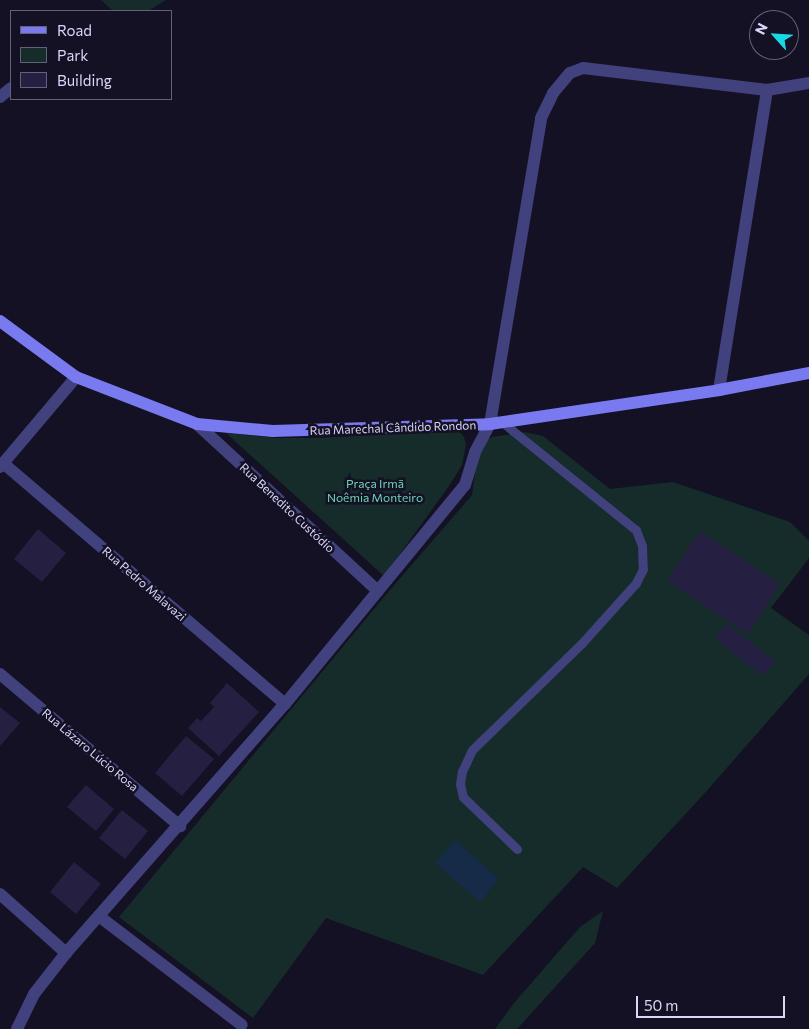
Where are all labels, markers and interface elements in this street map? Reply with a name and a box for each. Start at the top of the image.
legend [10,10,172,100]
north arrow [749,10,799,60]
text: N [751,20,771,37]
text: Road [57,21,92,39]
text: Park [57,46,88,64]
text: Building [57,71,112,89]
street label: Rua Marechal Cândido Rondon [309,418,477,438]
street label: Rua Benedito Custódio [237,460,337,556]
park label: Praça Irmã Noêmia Monteiro [327,477,423,505]
street label: Rua Pedro Malavazi [99,544,189,624]
street label: Rua Lázaro Lúcio Rosa [39,706,141,794]
scale bar [639,986,788,1018]
text: 50 m [644,996,678,1014]

